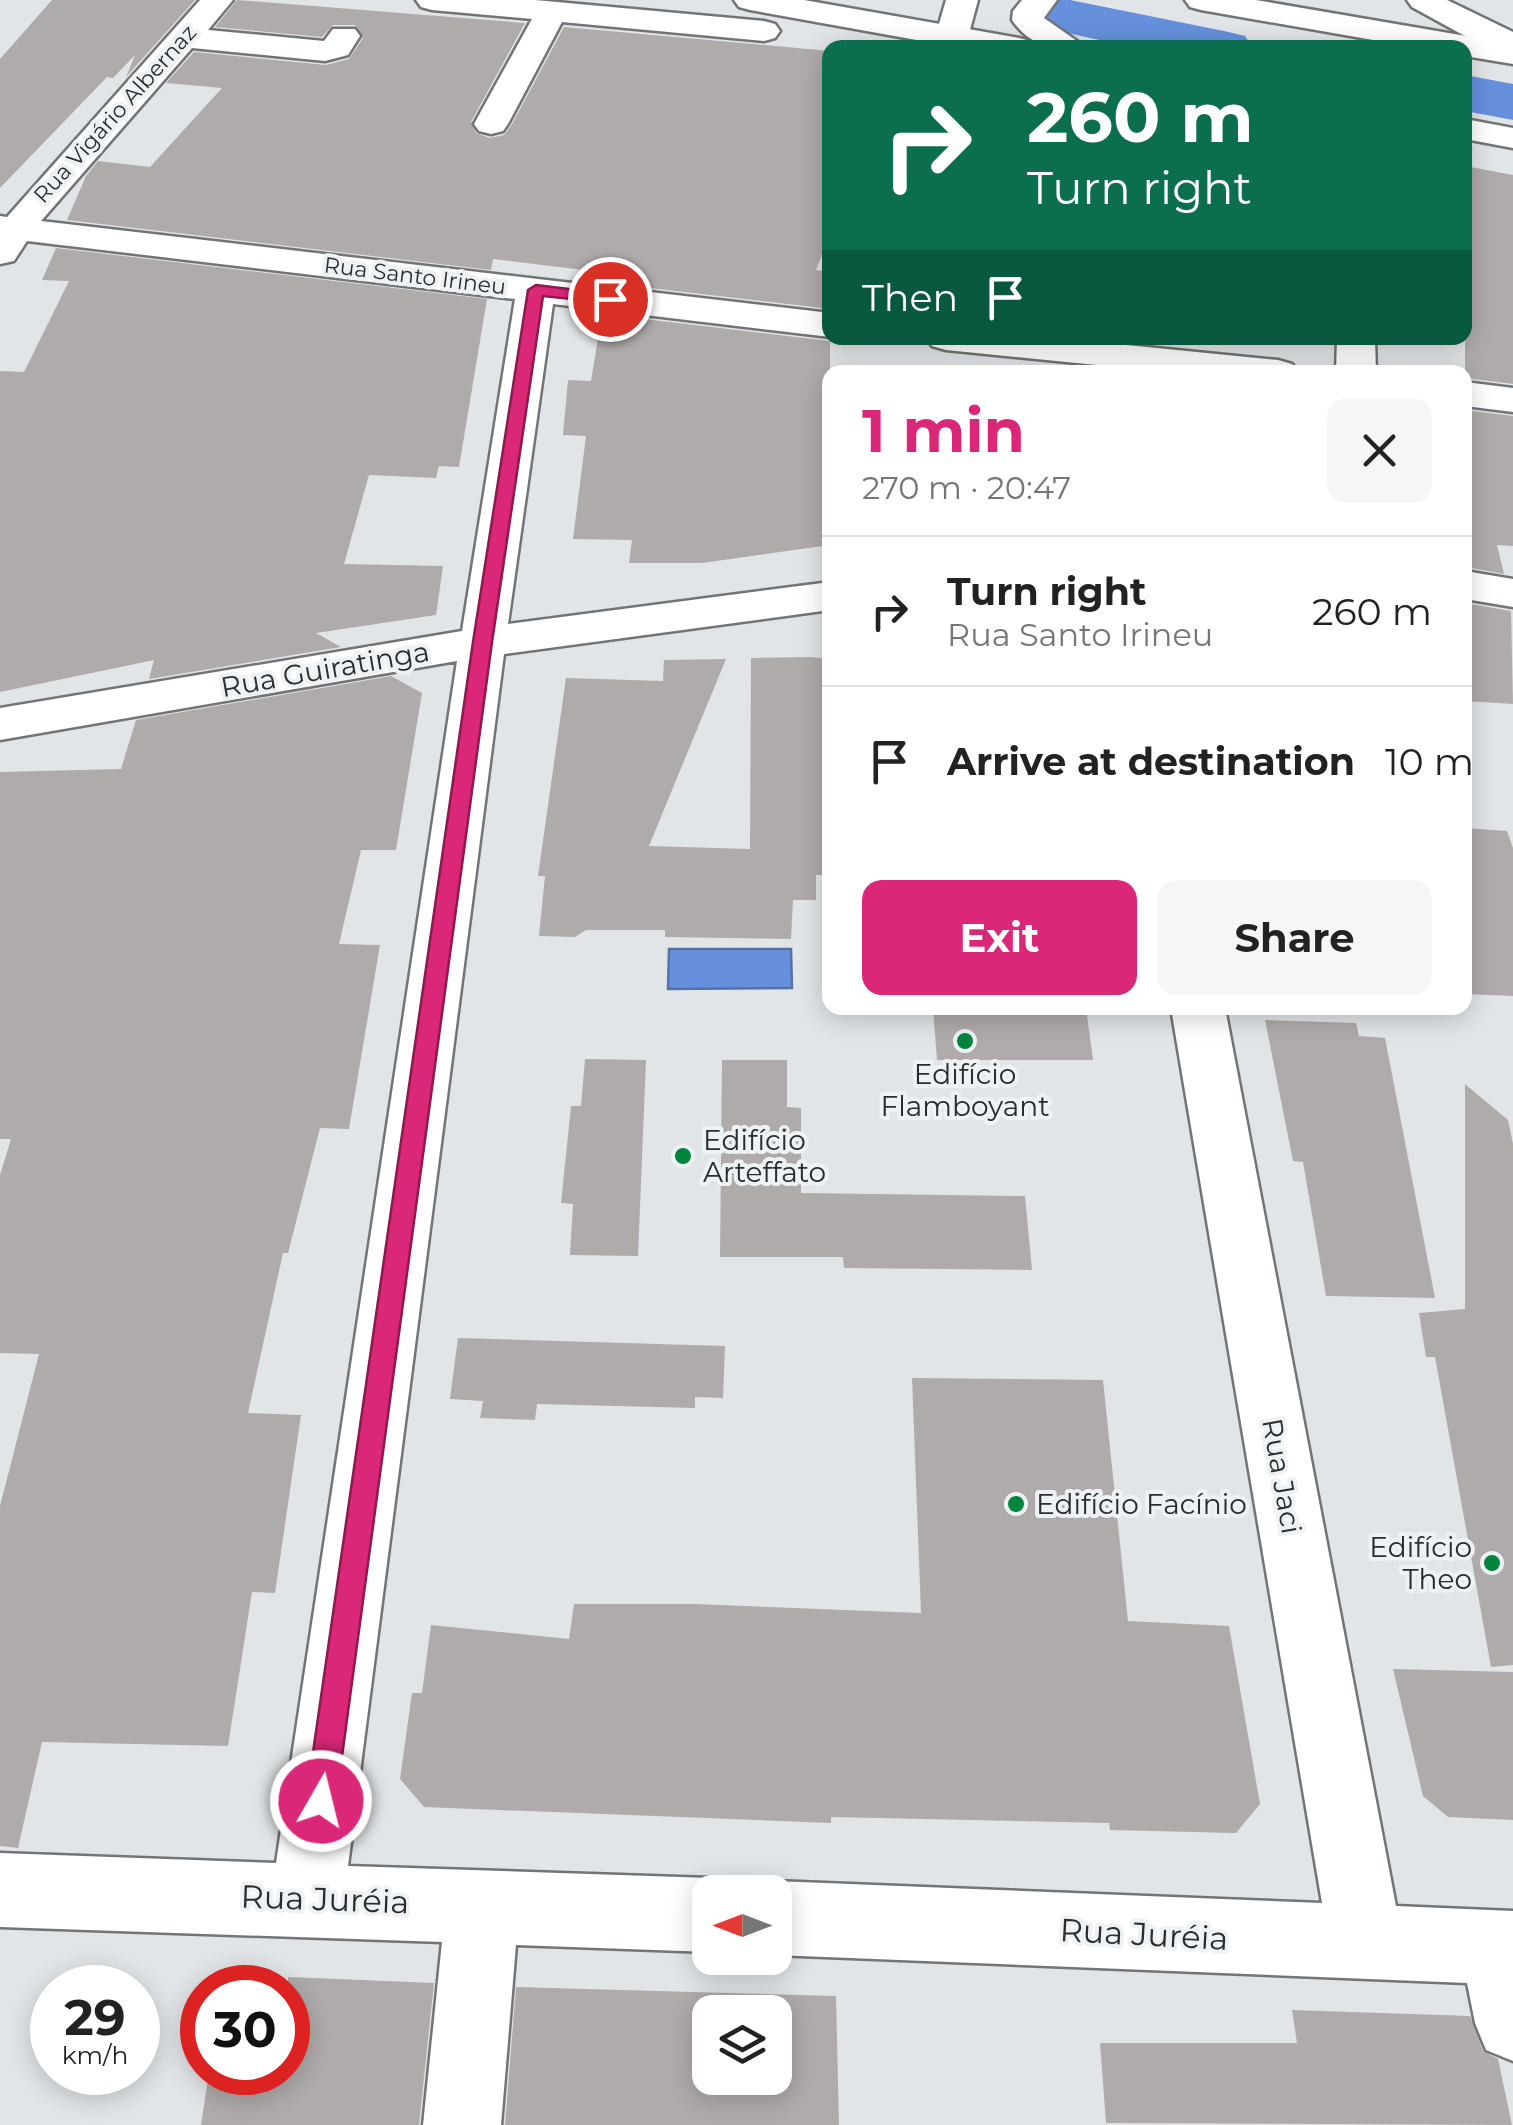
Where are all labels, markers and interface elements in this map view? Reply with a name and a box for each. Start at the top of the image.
street label: Rua Vigário Albernaz [28,19,202,209]
text: 260 m [1027,74,1254,160]
icon: right [862,80,992,210]
text: Turn right [1027,160,1252,215]
street label: Rua Santo Irineu [323,251,507,301]
pin [568,257,653,342]
icon: arrive [978,270,1033,325]
icon: arrive [583,272,638,327]
text: Then [862,274,958,321]
text: 1 min [862,394,1025,467]
button: close [1327,398,1432,503]
text: 270 m · 20:47 [862,468,1071,507]
text: Turn right [947,568,1146,615]
icon: right [862,584,917,639]
text: 260 m [1312,588,1432,635]
text: Rua Santo Irineu [947,615,1213,654]
street label: Rua Guiratinga [218,634,432,704]
icon: arrive [862,734,917,789]
text: Arrive at destination [947,738,1355,785]
text: 10 m [1385,738,1474,785]
button: Exit [862,880,1137,995]
button: Share [1157,880,1432,995]
marker: Edifício Flamboyant [954,1030,976,1052]
place label: Edifício Flamboyant [880,1057,1050,1123]
place label: Edifício Arteffato [703,1123,826,1189]
marker: Edifício Arteffato [672,1145,694,1167]
street label: Rua Jaci [1255,1416,1309,1536]
place label: Edifício Facínio [1036,1487,1247,1521]
marker: Edifício Facínio [1005,1493,1027,1515]
place label: Edifício Theo [1369,1530,1472,1596]
marker: Edifício Theo [1481,1552,1503,1574]
position arrow [269,1749,373,1853]
north arrow [692,1875,792,1975]
map controls [692,1875,792,2095]
street label: Rua Juréia [240,1877,410,1921]
street label: Rua Juréia [1059,1910,1229,1958]
speed limit sign: 30 [180,1965,310,2095]
text: 29 [64,1987,126,2048]
button: layers [692,1995,792,2095]
text: km/h [62,2040,128,2070]

